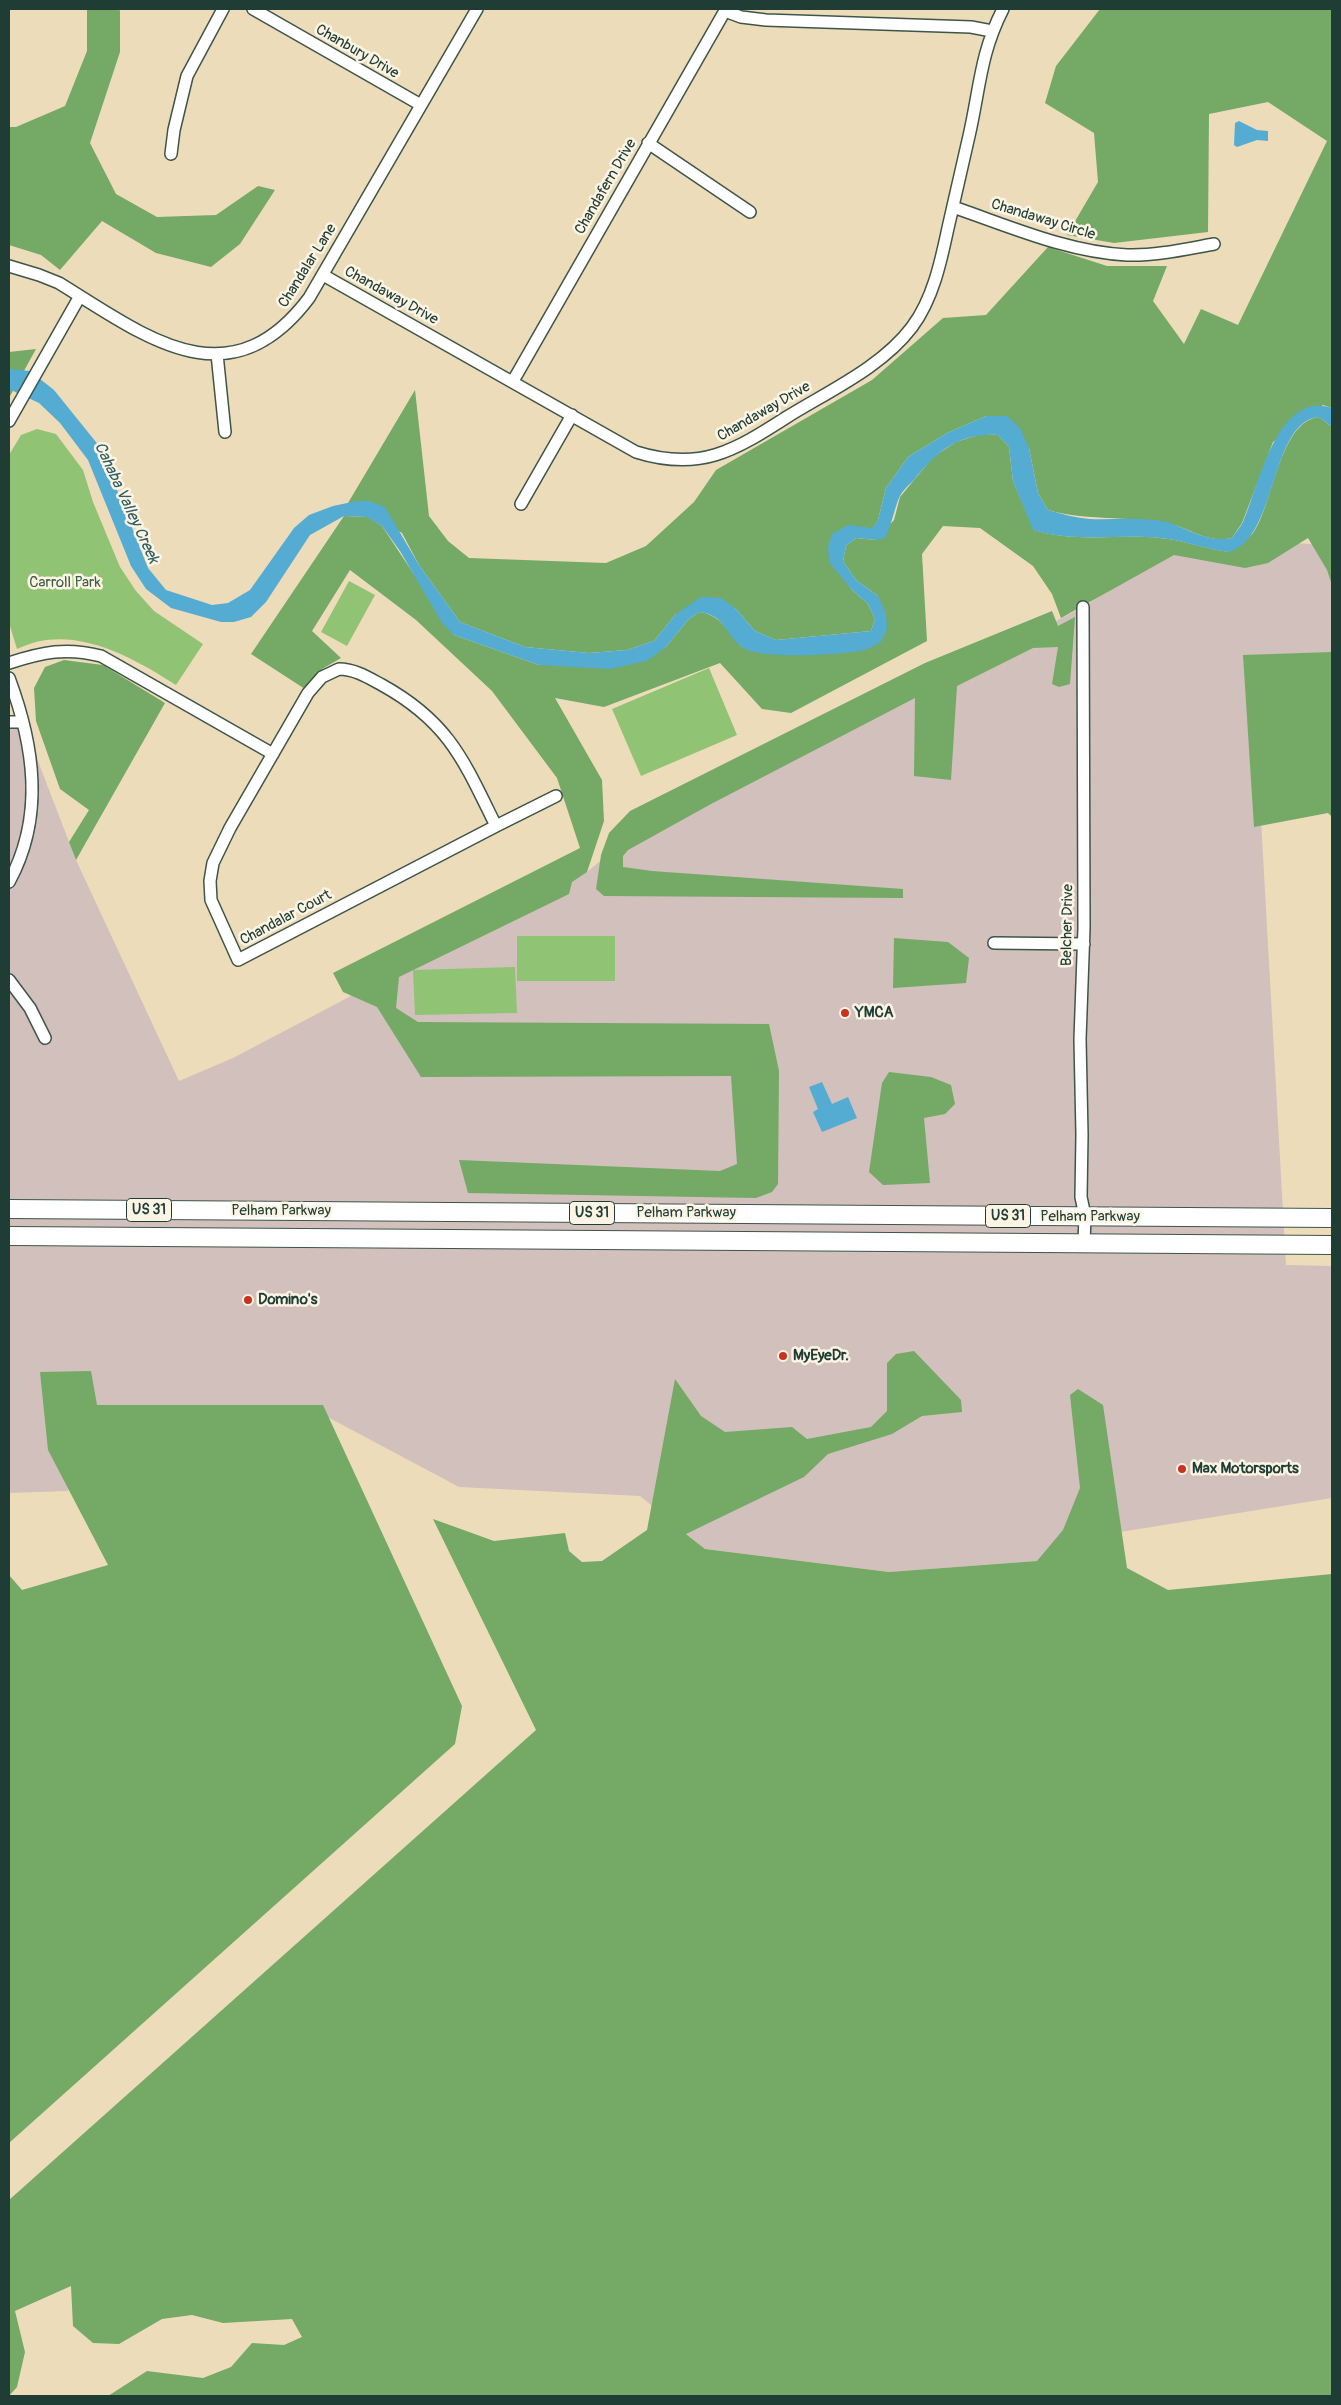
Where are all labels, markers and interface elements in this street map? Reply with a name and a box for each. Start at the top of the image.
street label: Chanbury Drive [312,21,402,83]
street label: Chandafern Drive [571,136,641,238]
street label: Chandaway Circle [989,196,1097,244]
street label: Chandalar Lane [275,221,341,311]
street label: Chandaway Drive [341,263,441,329]
street label: Chandaway Drive [714,378,814,446]
water label: Cahaba Valley Creek [89,439,163,567]
park label: Carroll Park [29,574,101,592]
street label: Belcher Drive [1058,884,1078,966]
street label: Chandalar Court [237,886,335,950]
place label: YMCA [855,1004,894,1022]
marker: YMCA [839,1007,851,1019]
road number: US 31 [126,1198,172,1222]
street label: Pelham Parkway [231,1202,331,1220]
road number: US 31 [570,1202,614,1224]
street label: Pelham Parkway [636,1204,736,1222]
road number: US 31 [986,1204,1030,1228]
street label: Pelham Parkway [1040,1208,1140,1226]
place label: Domino's [258,1291,317,1309]
marker: Domino's [242,1294,254,1306]
place label: MyEyeDr. [793,1347,849,1365]
marker: MyEyeDr. [777,1350,789,1362]
place label: Max Motorsports [1192,1460,1299,1478]
marker: Max Motorsports [1176,1463,1188,1475]

